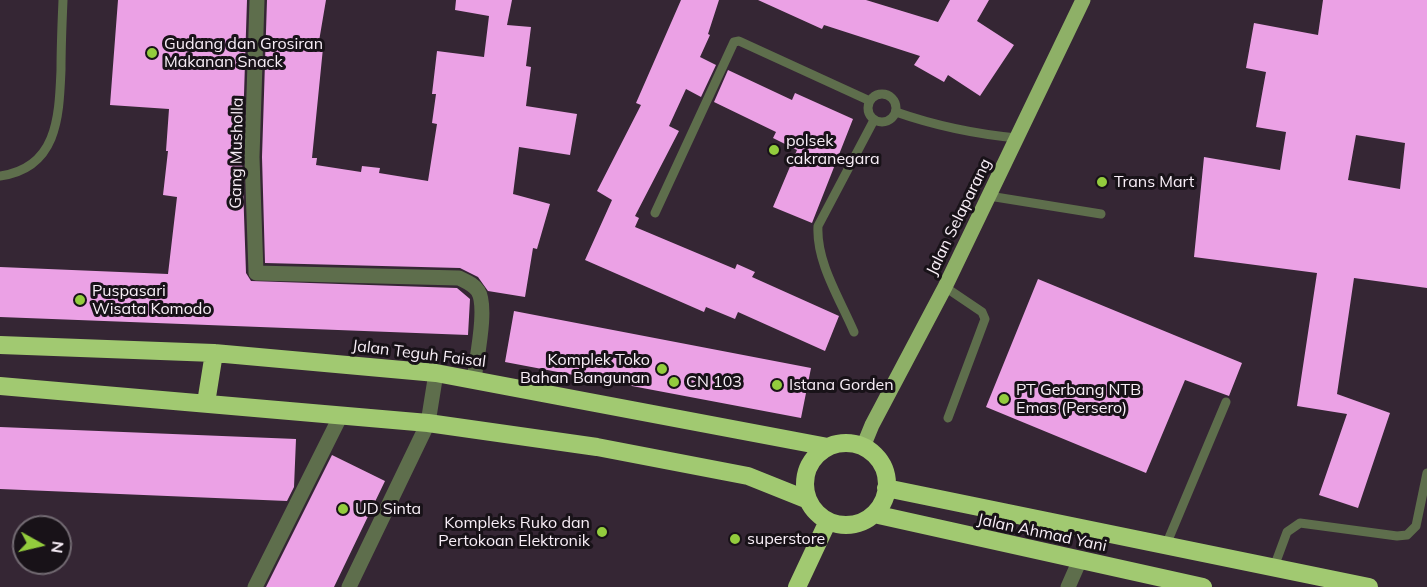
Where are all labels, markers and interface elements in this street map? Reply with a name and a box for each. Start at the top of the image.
place label: Gudang dan Grosiran Makanan Snack [164,34,323,72]
marker: Gudang dan Grosiran Makanan Snack [145,46,159,60]
street label: Gang Musholla [226,97,248,209]
place label: polsek cakranegara [786,131,880,169]
marker: polsek cakranegara [767,143,781,157]
street label: Jalan Selaparang [922,156,996,278]
place label: Trans Mart [1114,172,1194,192]
marker: Trans Mart [1095,175,1109,189]
place label: Puspasari Wisata Komodo [92,281,212,319]
marker: Puspasari Wisata Komodo [73,293,87,307]
street label: Jalan Teguh Faisal [351,336,487,372]
place label: Komplek Toko Bahan Bangunan [520,350,650,388]
marker: Komplek Toko Bahan Bangunan [655,362,669,376]
place label: CN 103 [686,372,742,392]
marker: CN 103 [667,375,681,389]
place label: Istana Gorden [789,375,894,395]
marker: Istana Gorden [770,378,784,392]
place label: PT Gerbang NTB Emas (Persero) [1016,380,1141,418]
marker: PT Gerbang NTB Emas (Persero) [997,392,1011,406]
place label: UD Sinta [355,499,421,519]
marker: UD Sinta [336,502,350,516]
street label: Jalan Ahmad Yani [976,510,1108,556]
place label: Kompleks Ruko dan Pertokoan Elektronik [438,513,590,551]
north arrow [12,515,72,575]
marker: Kompleks Ruko dan Pertokoan Elektronik [595,525,609,539]
place label: superstore [747,529,825,549]
marker: superstore [728,532,742,546]
text: N [47,540,69,555]

